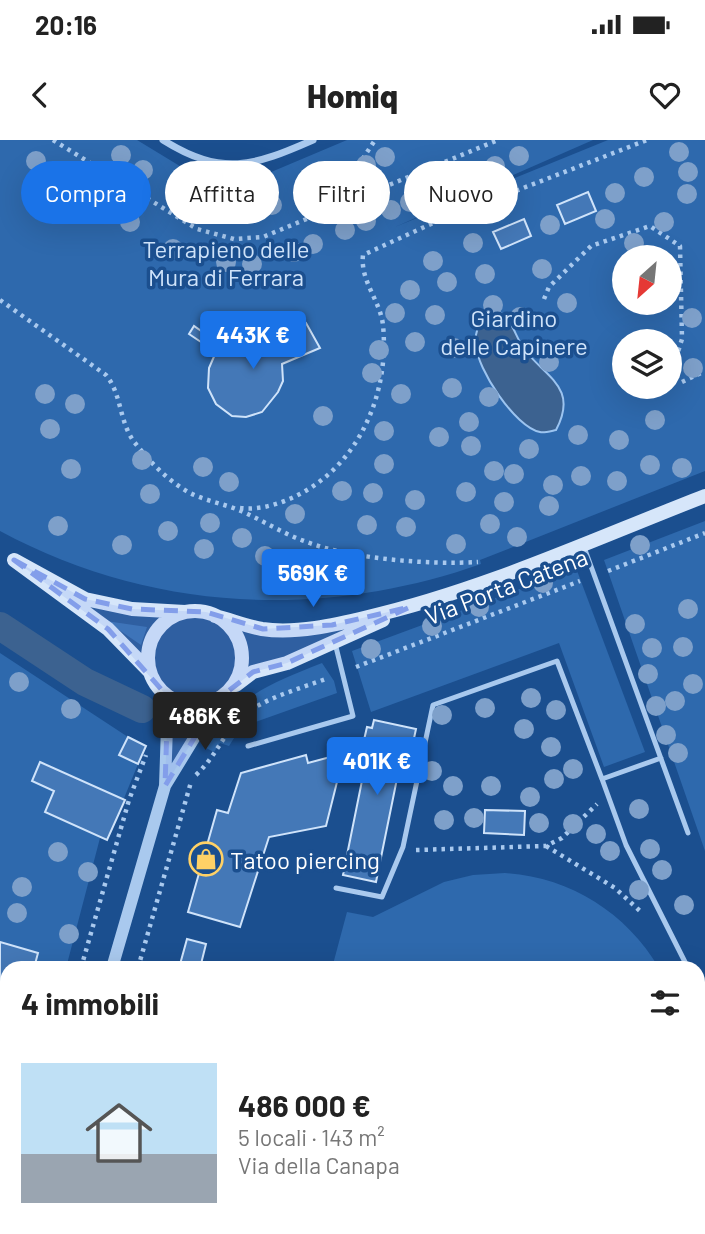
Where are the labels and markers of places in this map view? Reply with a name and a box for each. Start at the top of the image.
pin: 443K € [196,312,310,371]
pin: 569K € [256,550,370,609]
pin: 486K € [148,692,262,752]
pin: 401K € [320,738,434,797]
shop icon: Tatoo piercing [187,840,225,878]
place label: Tatoo piercing [230,845,380,874]

